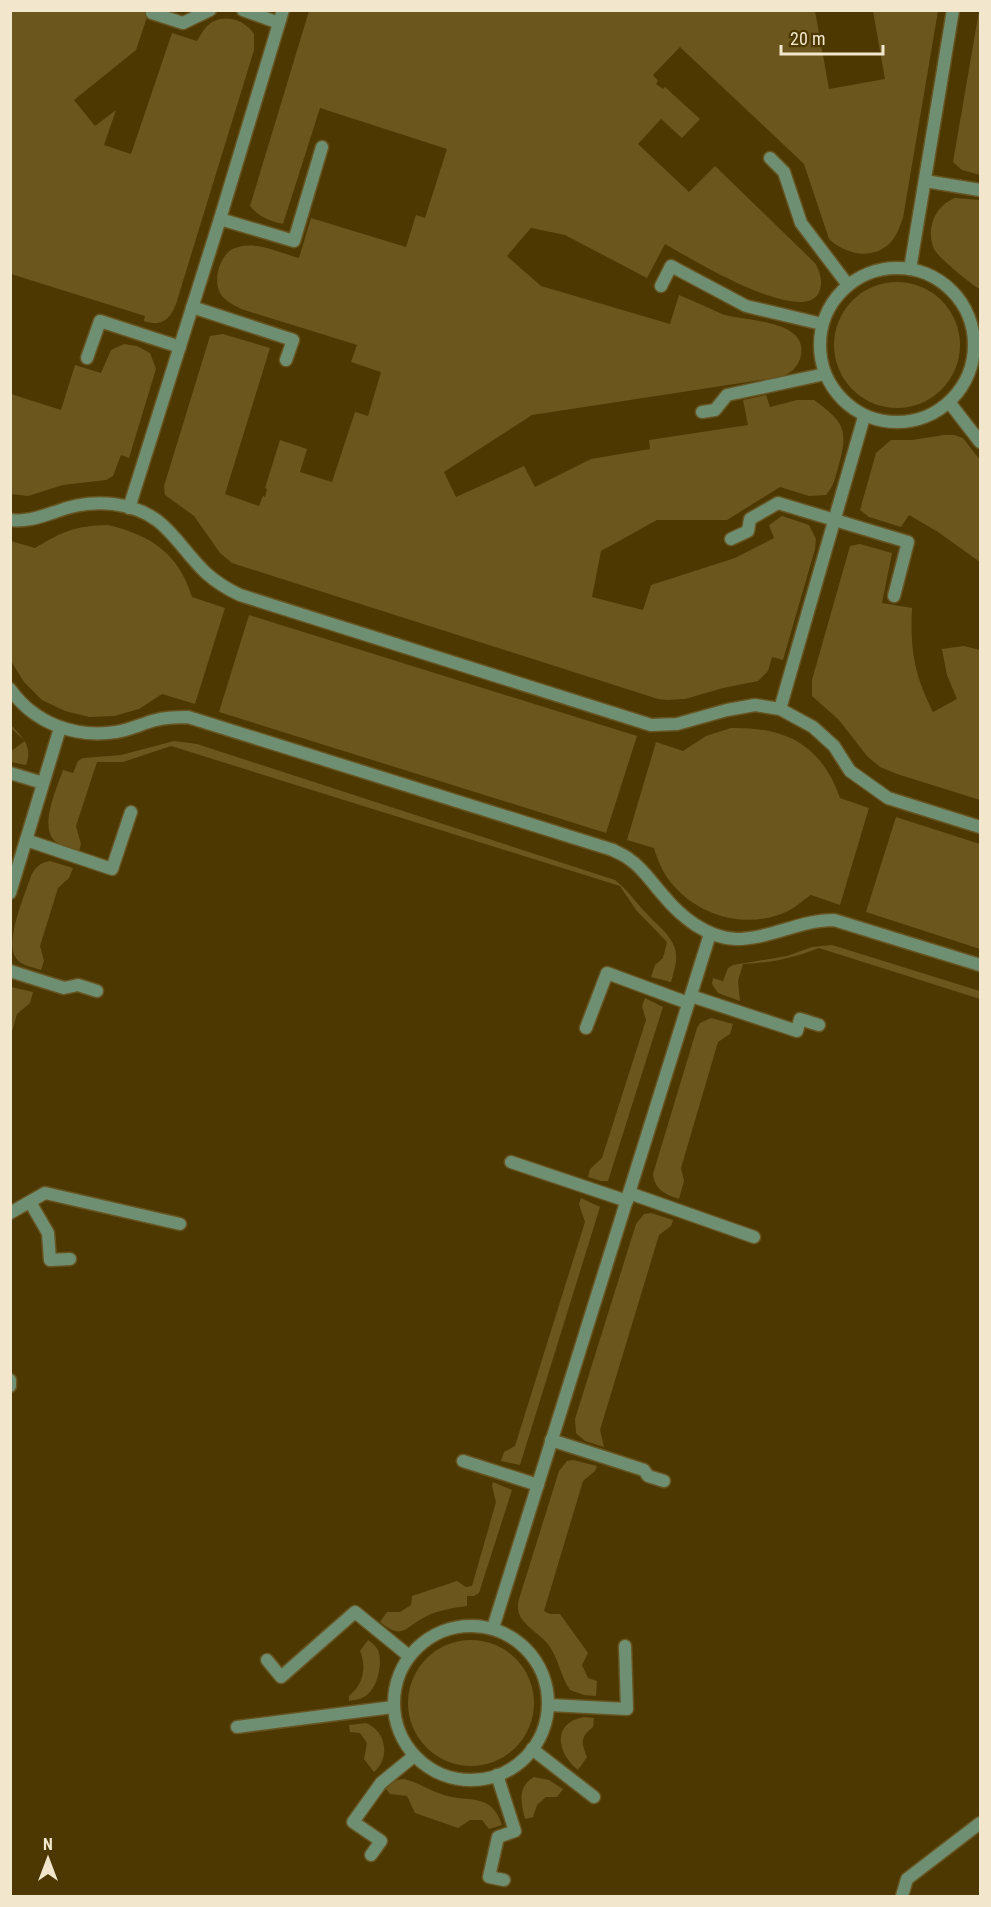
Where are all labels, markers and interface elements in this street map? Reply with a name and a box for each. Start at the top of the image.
scale bar [781,18,883,56]
text: 20 m [790,28,825,49]
north arrow [18,1829,78,1889]
text: N [43,1835,53,1854]

